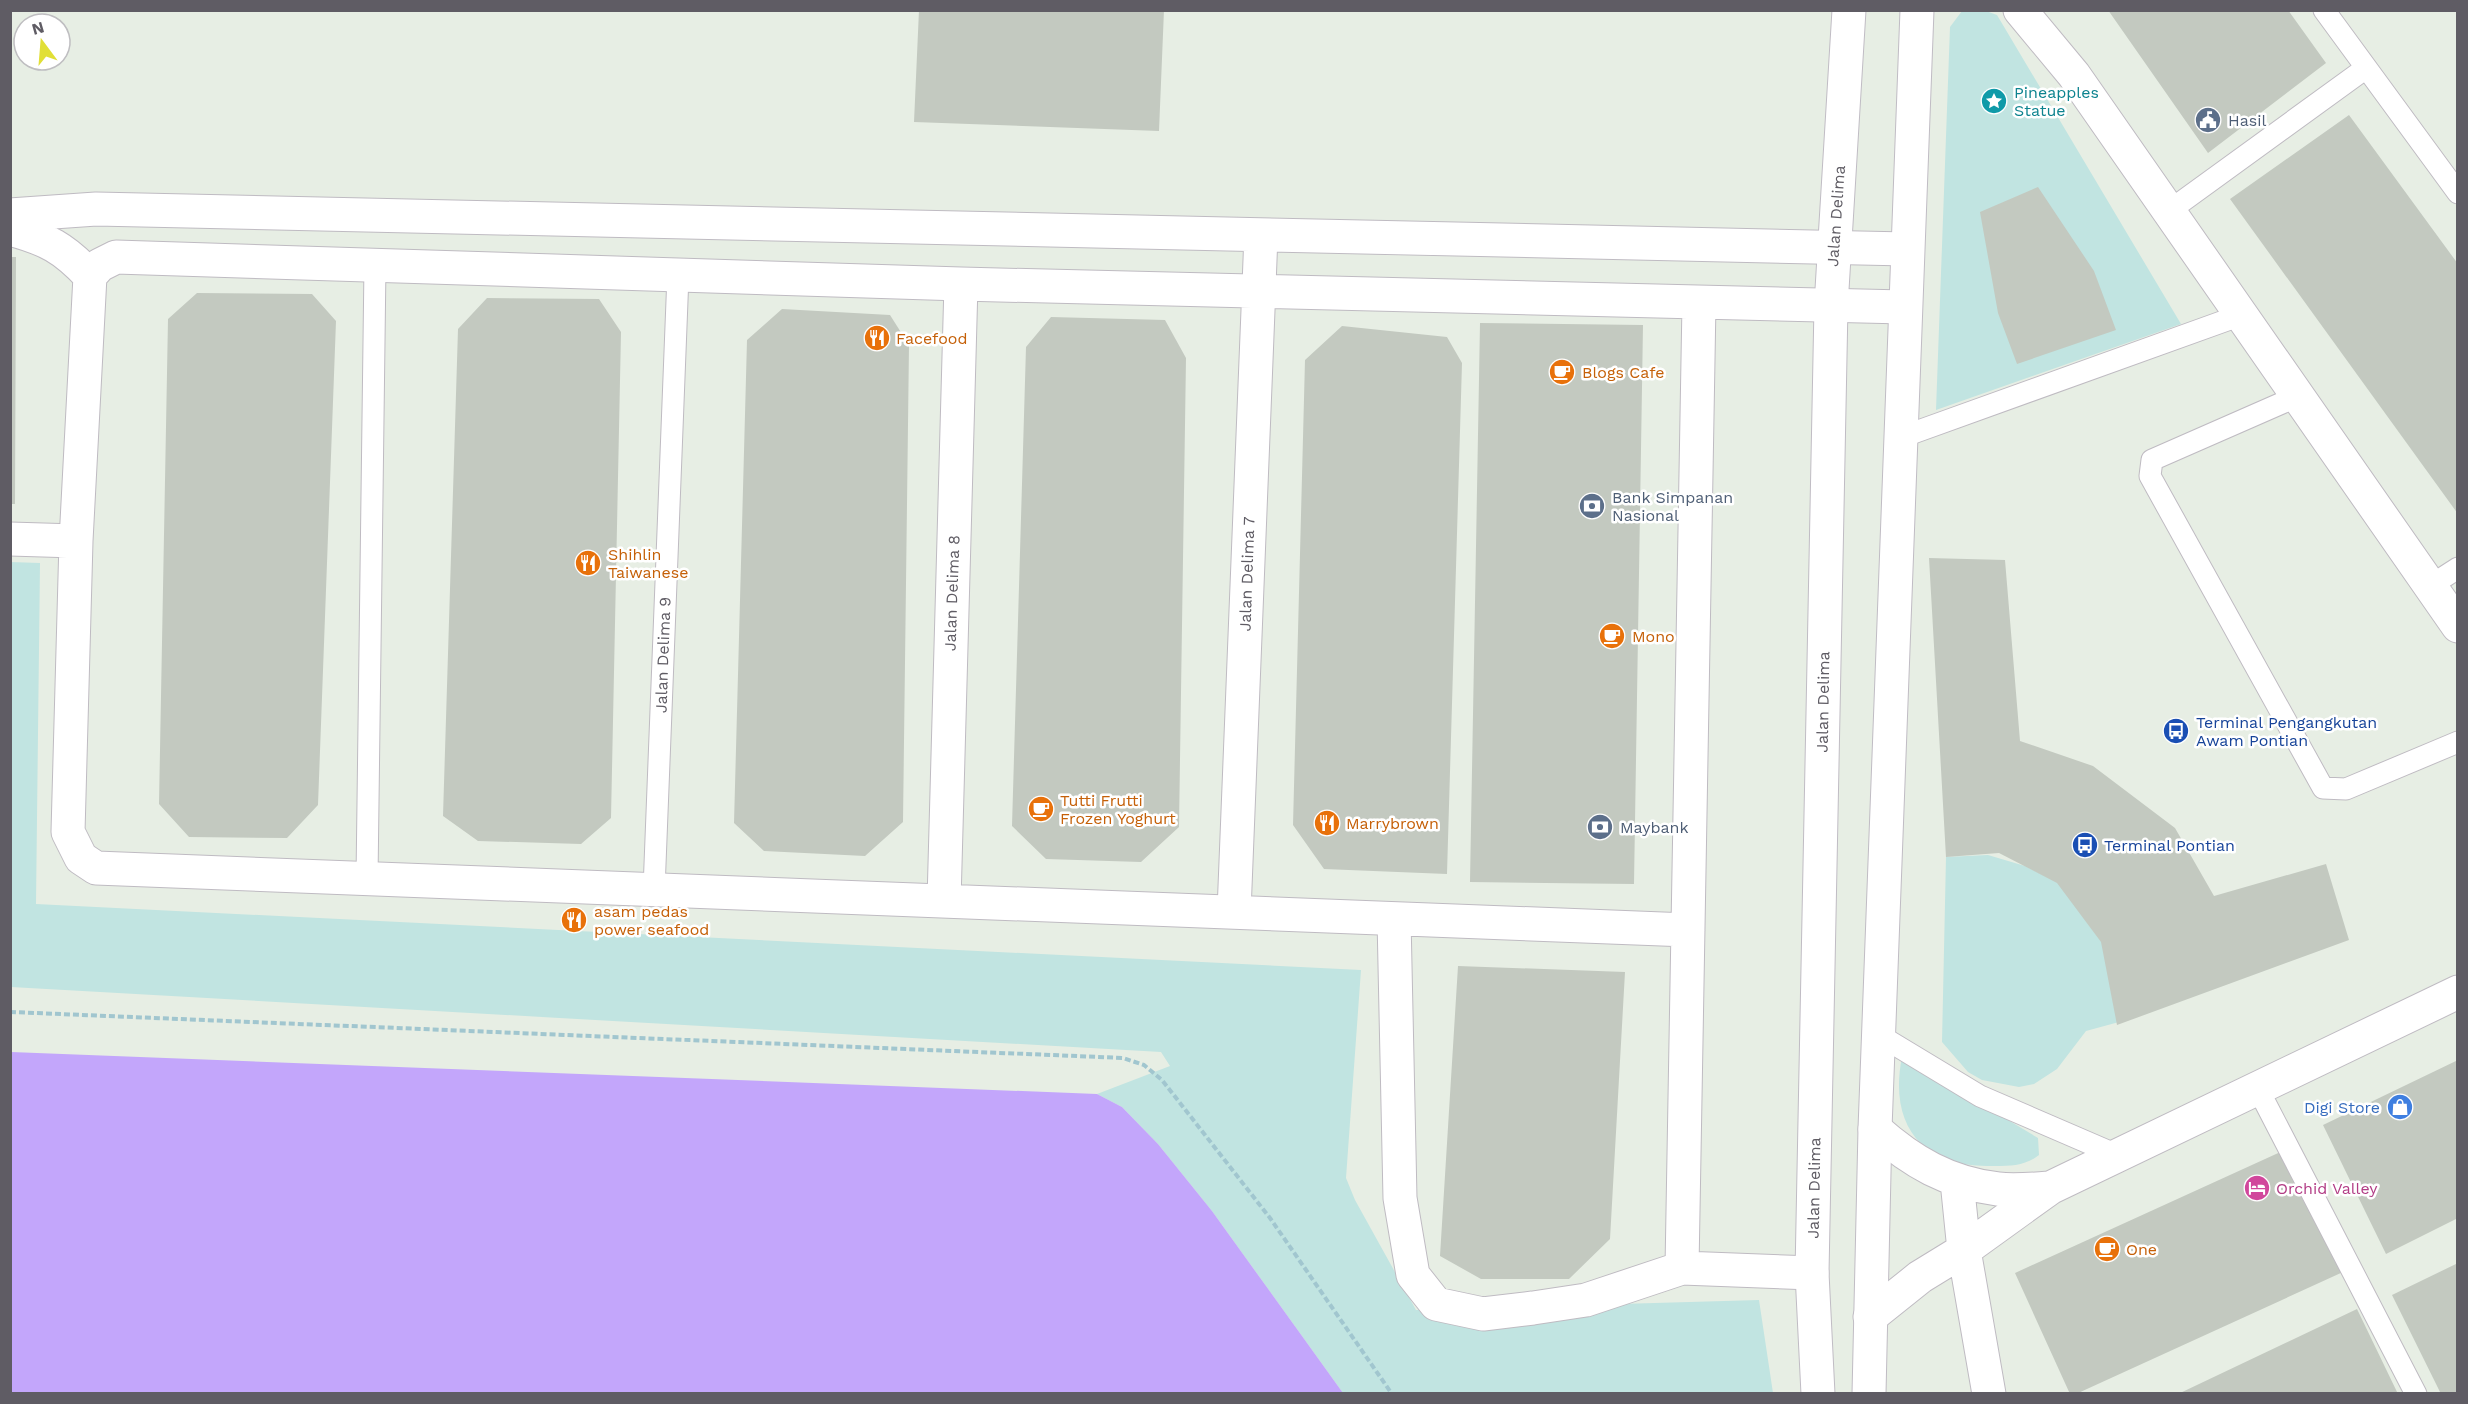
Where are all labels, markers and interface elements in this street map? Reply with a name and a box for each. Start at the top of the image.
north arrow [12,12,72,72]
text: N [30,17,46,39]
place label: Pineapples Statue [2014,83,2099,120]
place icon: Pineapples Statue [1979,86,2009,116]
public building icon: Hasil [2193,105,2223,135]
place label: Hasil [2228,111,2266,130]
street label: Jalan Delima [1823,165,1849,267]
restaurant icon: Facefood [862,323,892,353]
place label: Facefood [896,329,967,348]
cafe icon: Blogs Cafe [1547,357,1577,387]
place label: Blogs Cafe [1582,363,1665,382]
place label: Bank Simpanan Nasional [1612,488,1733,525]
bank icon: Bank Simpanan Nasional [1577,491,1607,521]
street label: Jalan Delima 7 [1236,516,1258,632]
street label: Jalan Delima 8 [940,535,964,651]
place label: Shihlin Taiwanese [608,545,688,582]
restaurant icon: Shihlin Taiwanese [573,548,603,578]
street label: Jalan Delima 9 [651,597,675,713]
cafe icon: Mono [1597,621,1627,651]
place label: Mono [1632,627,1675,646]
street label: Jalan Delima [1813,651,1833,753]
place label: Terminal Pengangkutan Awam Pontian [2196,713,2377,750]
bus stop icon: Terminal Pengangkutan Awam Pontian [2161,716,2191,746]
place label: Tutti Frutti Frozen Yoghurt [1060,791,1176,828]
cafe icon: Tutti Frutti Frozen Yoghurt [1026,794,1056,824]
restaurant icon: Marrybrown [1312,808,1342,838]
bank icon: Maybank [1585,812,1615,842]
place label: Marrybrown [1346,814,1439,833]
place label: Maybank [1620,818,1688,837]
bus stop icon: Terminal Pontian [2070,830,2100,860]
place label: Terminal Pontian [2104,836,2235,855]
place label: asam pedas power seafood [594,902,709,939]
restaurant icon: asam pedas power seafood [559,905,589,935]
shop icon: Digi Store [2385,1092,2415,1122]
place label: Digi Store [2304,1098,2380,1117]
street label: Jalan Delima [1804,1137,1824,1239]
hotel icon: Orchid Valley [2242,1173,2272,1203]
place label: Orchid Valley [2276,1179,2378,1198]
cafe icon: One [2092,1234,2122,1264]
place label: One [2126,1240,2157,1259]

